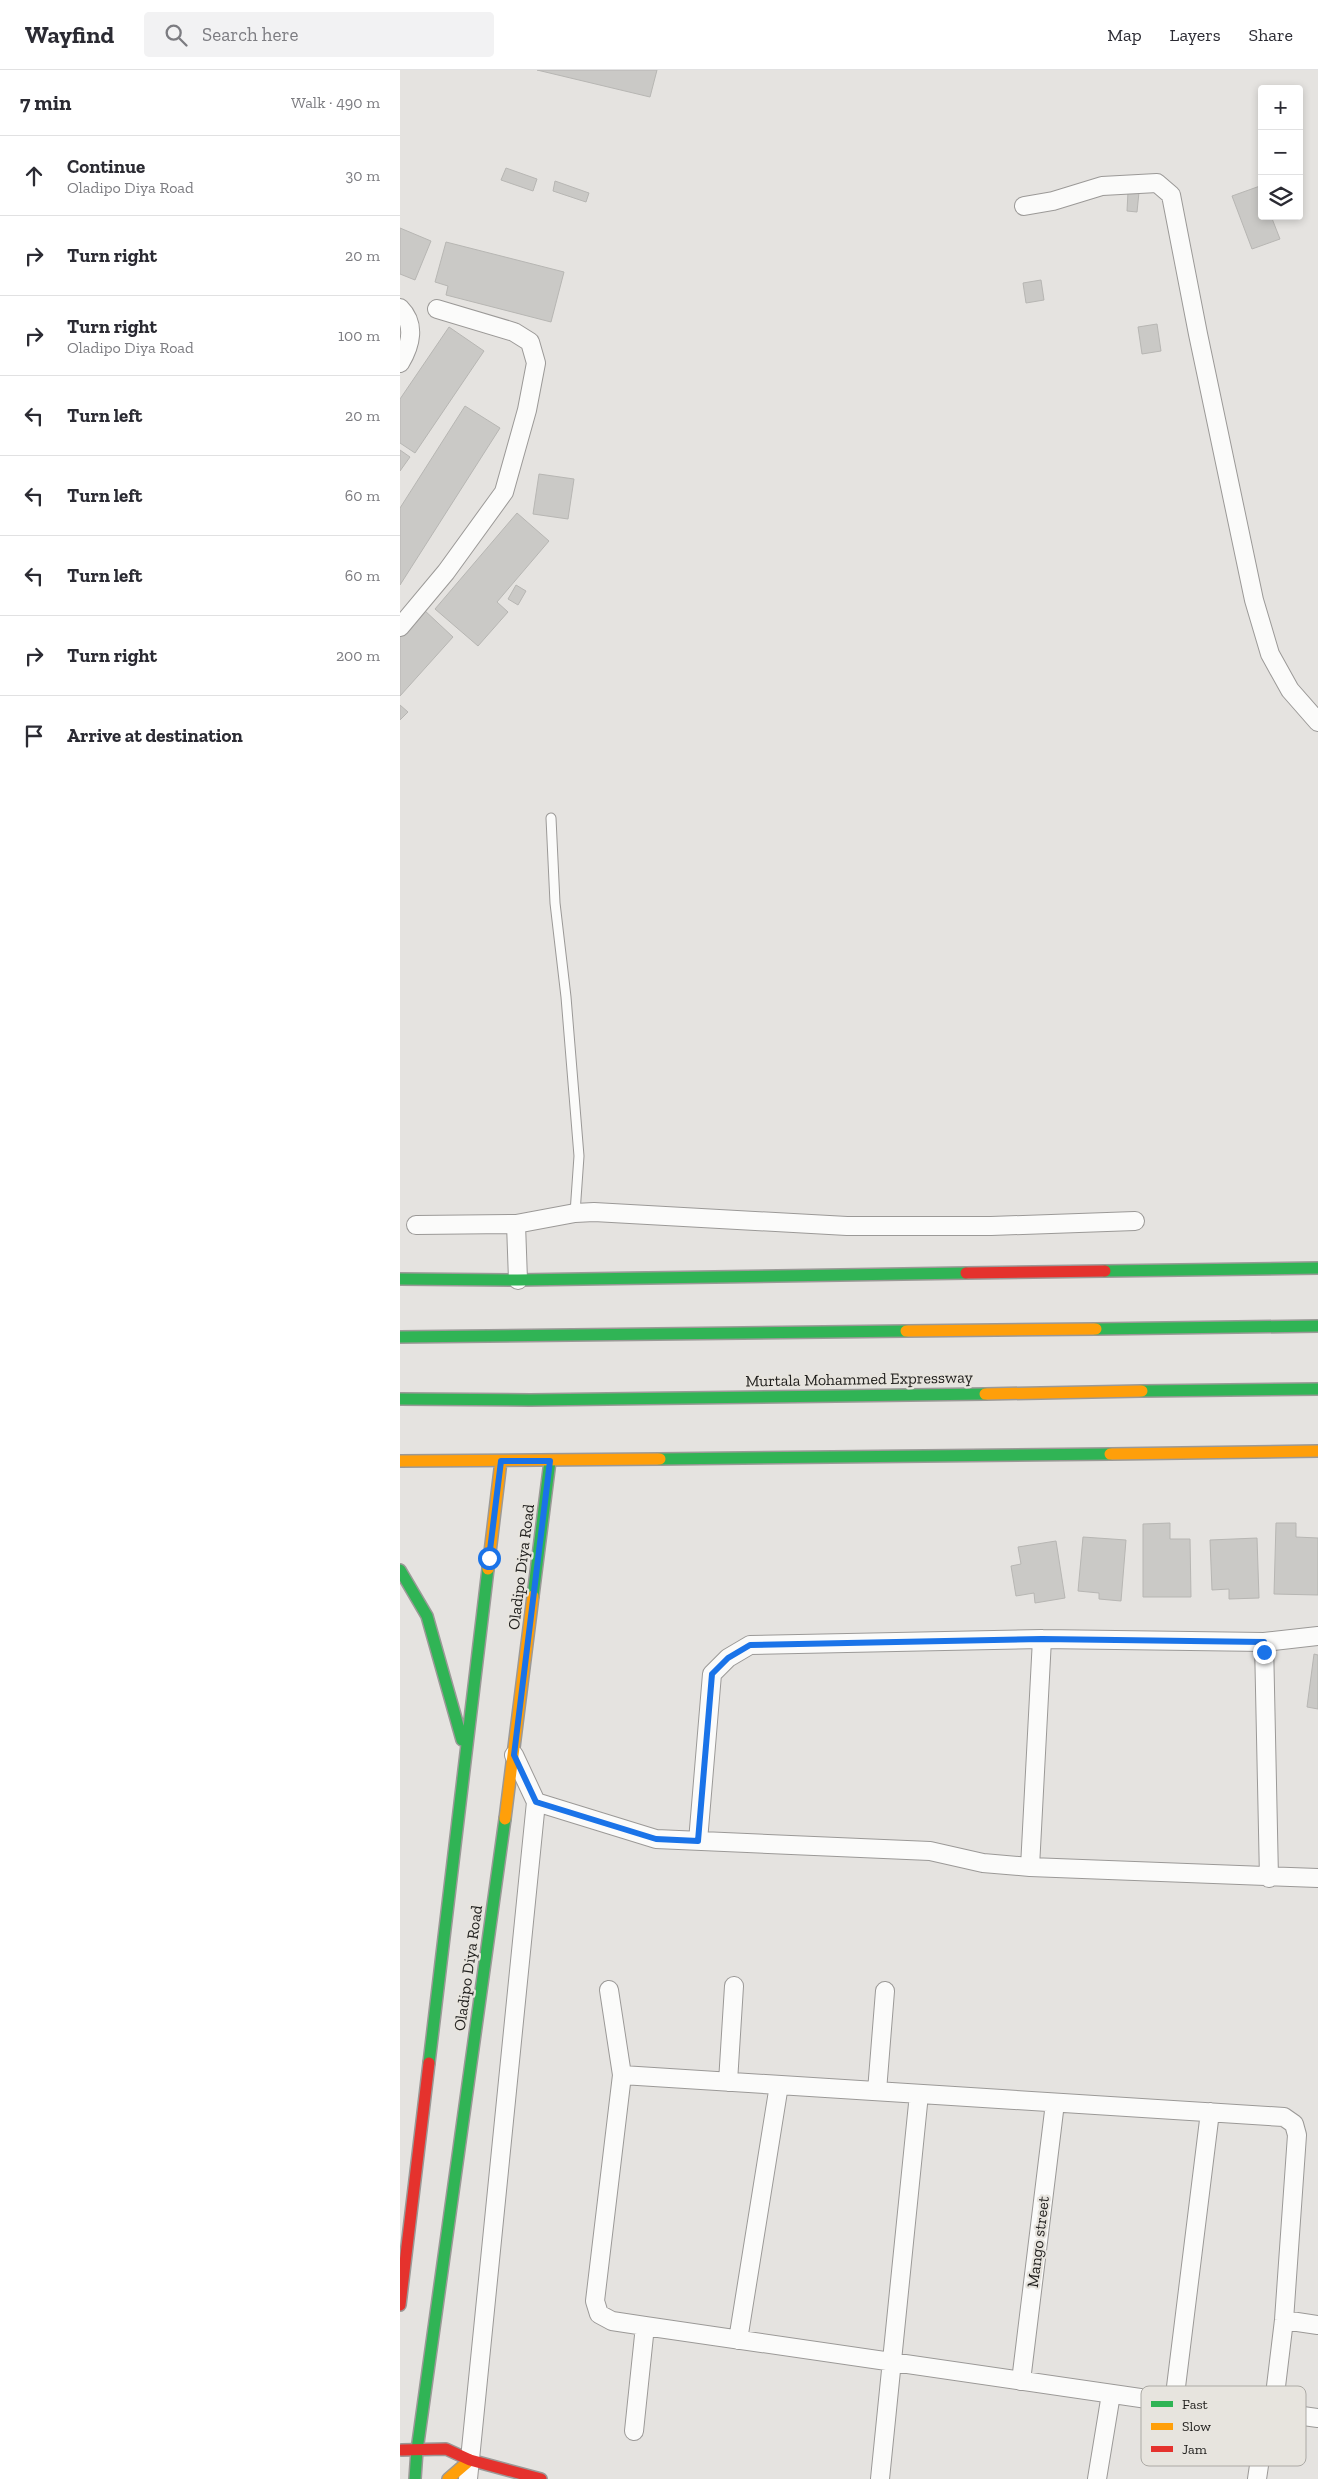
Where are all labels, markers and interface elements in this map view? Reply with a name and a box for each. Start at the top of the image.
search box [144,12,494,57]
text: Wayfind [25,20,114,49]
icon: search [162,21,190,49]
text: Search here [202,23,298,46]
text: Map [1107,24,1142,46]
text: Layers [1170,24,1221,46]
text: Share [1249,24,1293,46]
map controls [1258,85,1303,220]
button: + [1258,85,1303,130]
text: 7 min [20,90,71,115]
text: Walk · 490 m [291,93,380,112]
button: − [1258,130,1303,175]
text: Continue [67,155,145,178]
icon: ahead [20,162,48,190]
text: 30 m [346,166,380,185]
button: layers [1258,175,1303,220]
text: Oladipo Diya Road [67,178,194,197]
icon: right [20,242,48,270]
text: Turn right [67,244,157,267]
text: 20 m [345,246,380,265]
text: Turn right [67,315,157,338]
icon: right [20,322,48,350]
text: 100 m [338,326,380,345]
text: Oladipo Diya Road [67,338,194,357]
icon: left [20,402,48,430]
text: Turn left [67,404,142,427]
text: 20 m [345,406,380,425]
icon: left [20,482,48,510]
text: Turn left [67,484,142,507]
text: 60 m [345,486,380,505]
icon: left [20,562,48,590]
text: Turn left [67,564,142,587]
text: 60 m [345,566,380,585]
icon: right [20,642,48,670]
text: Turn right [67,644,157,667]
text: 200 m [336,646,380,665]
icon: arrive [20,722,48,750]
text: Arrive at destination [67,724,243,747]
street label: Murtala Mohammed Expressway [745,1368,974,1390]
street label: Oladipo Diya Road [504,1503,538,1631]
route start [478,1547,501,1570]
route end [1253,1641,1276,1664]
street label: Oladipo Diya Road [450,1904,486,2032]
street label: Mango street [1023,2195,1053,2289]
legend [1141,2386,1306,2466]
text: Fast [1182,2396,1209,2413]
text: Slow [1182,2418,1211,2435]
text: Jam [1182,2441,1207,2458]

